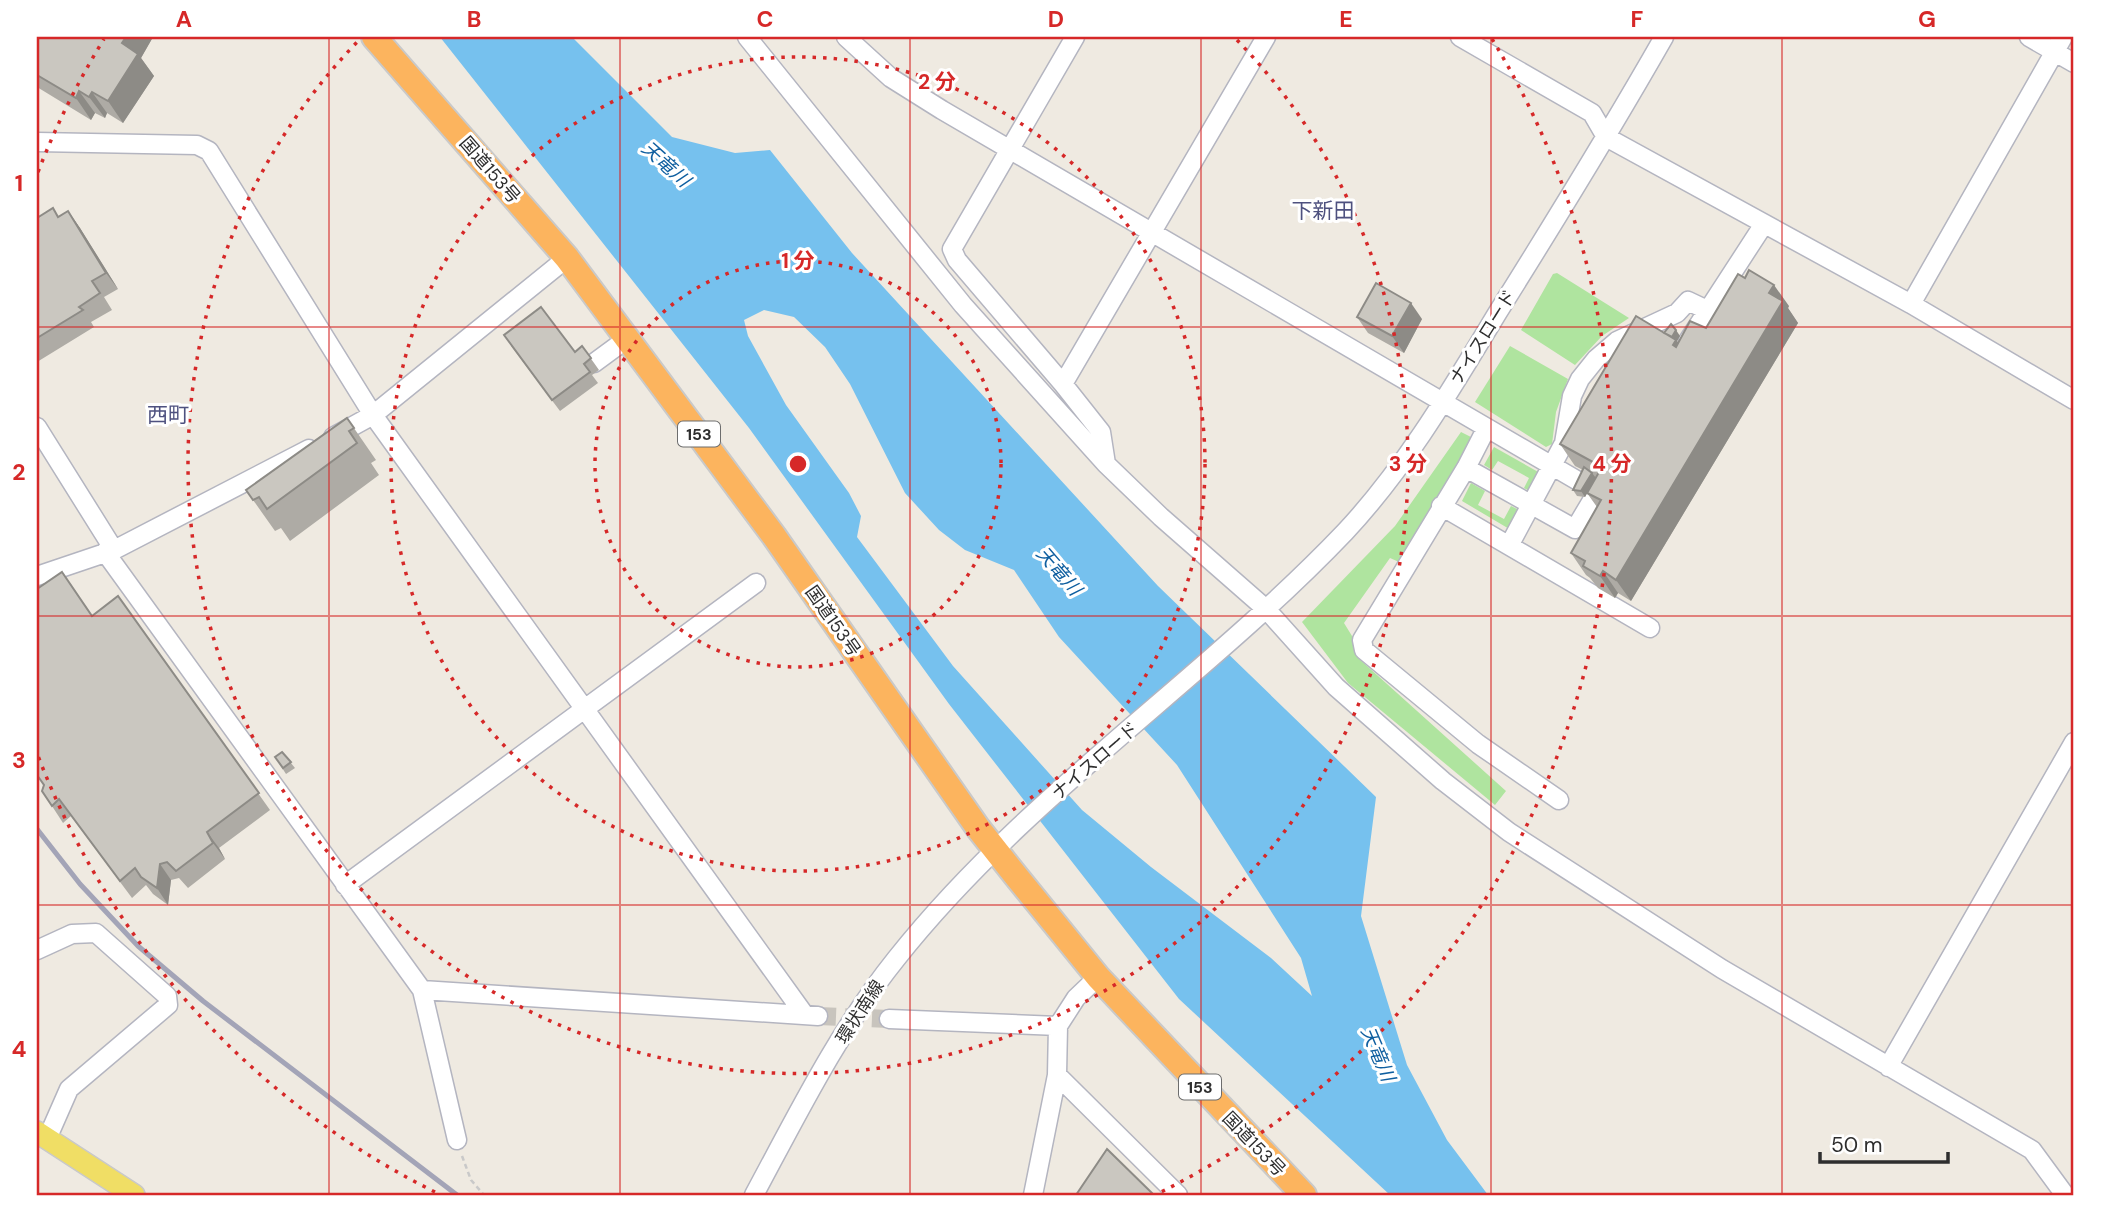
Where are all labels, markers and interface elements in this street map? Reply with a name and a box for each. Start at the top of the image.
text: A [176,4,192,34]
text: B [467,4,481,34]
text: C [757,4,773,34]
text: D [1048,4,1064,34]
text: E [1339,4,1353,34]
text: F [1631,4,1644,34]
text: G [1918,4,1936,34]
text: 2 分 [918,68,956,96]
street label: 国道153号 [454,131,526,209]
water label: 天竜川 [636,136,697,194]
text: 1 [15,168,23,198]
district label: 下新田 [1292,197,1355,225]
text: 1 分 [781,247,815,275]
street label: ナイスロード [1444,285,1522,389]
district label: 西町 [147,401,189,429]
road number: 153 [678,422,720,446]
text: 3 分 [1389,450,1427,478]
text: 4 分 [1592,450,1632,478]
centre of rings [786,452,810,476]
text: 2 [12,457,26,487]
water label: 天竜川 [1031,541,1088,602]
street label: 国道153号 [800,581,866,661]
street label: ナイスロード [1047,717,1143,805]
text: 3 [12,745,26,775]
street label: 環状南線 [830,975,890,1049]
water label: 天竜川 [1355,1023,1401,1087]
text: 4 [12,1034,27,1064]
road number: 153 [1179,1074,1221,1100]
street label: 国道153号 [1217,1106,1291,1182]
scale bar [1820,1120,1948,1164]
text: 50 m [1831,1131,1882,1159]

